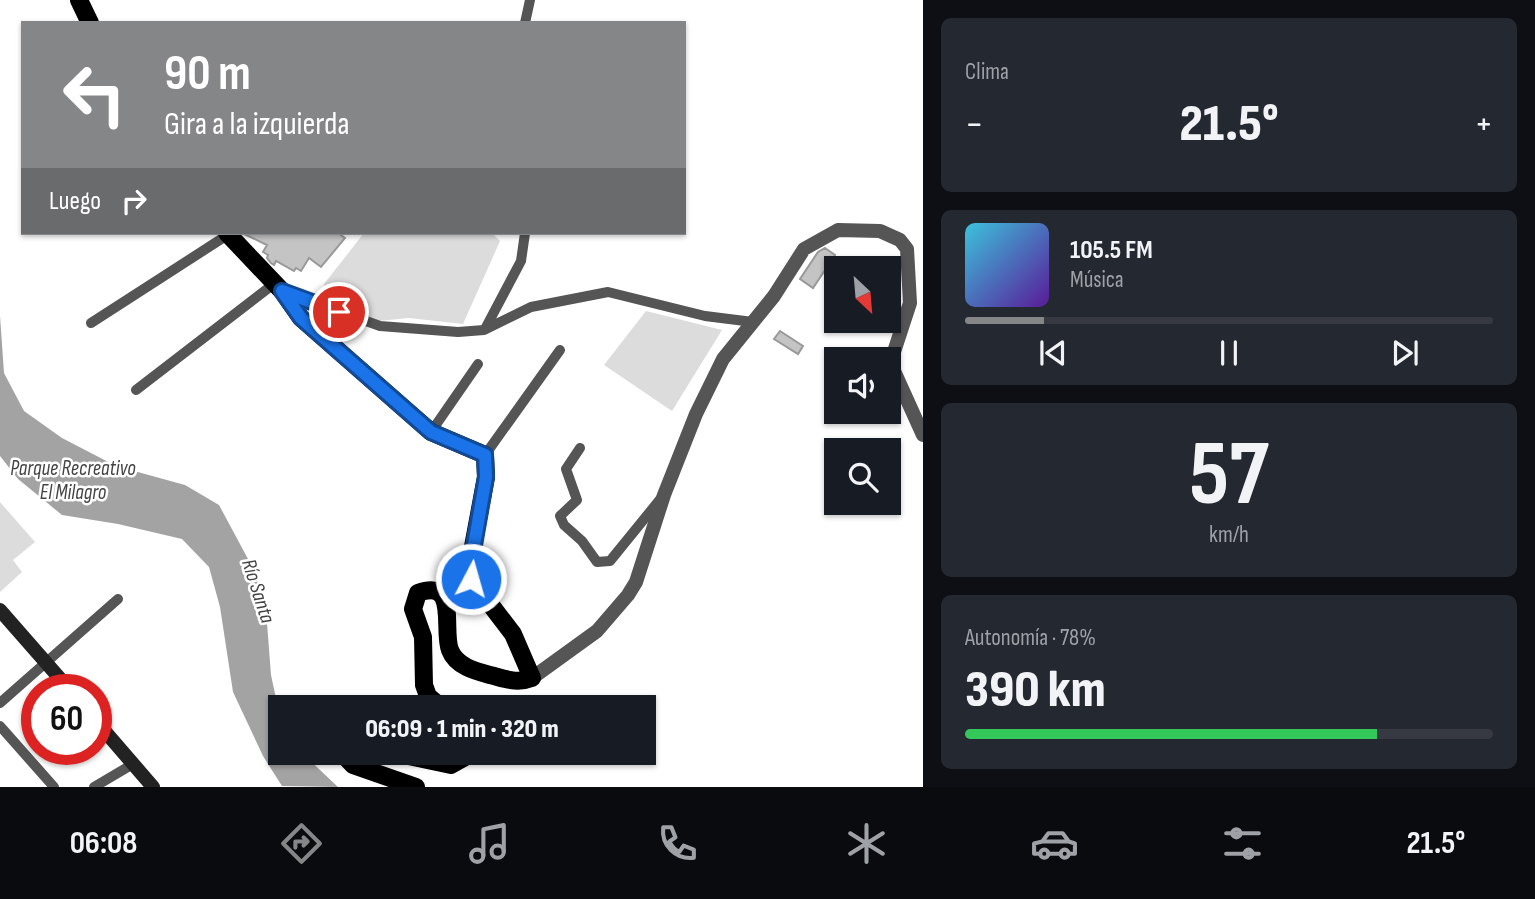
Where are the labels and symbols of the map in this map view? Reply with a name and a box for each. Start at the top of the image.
north arrow [824,256,901,332]
pin [309,282,369,342]
water label: Parque Recreativo El Milagro [10,456,136,505]
position arrow [434,542,508,616]
water label: Río Santa [236,556,280,627]
speed limit sign: 60 [21,674,112,765]

